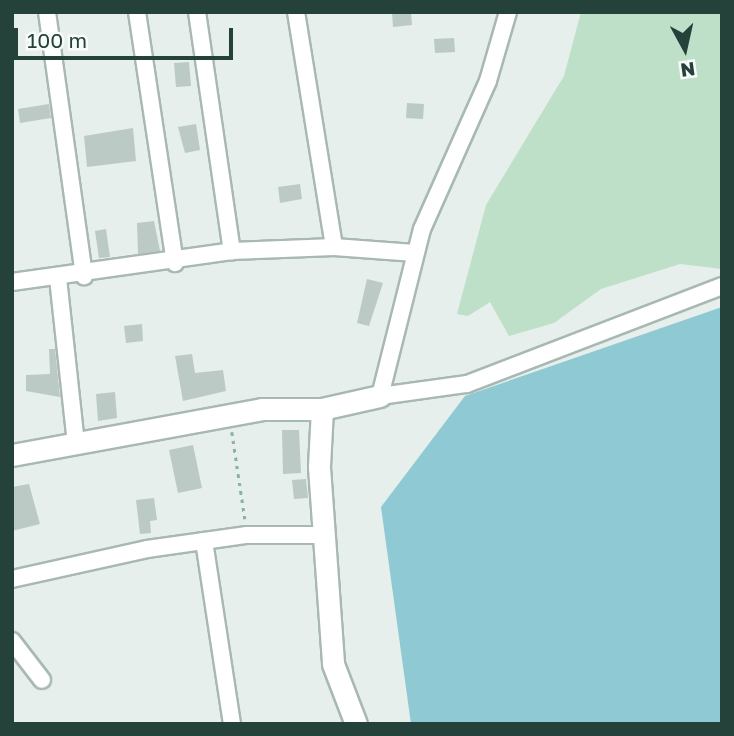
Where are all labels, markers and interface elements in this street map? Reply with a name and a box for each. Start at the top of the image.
scale bar [18,14,236,58]
north arrow [650,14,720,84]
text: 100 m [27,27,87,53]
text: N [679,58,697,83]

